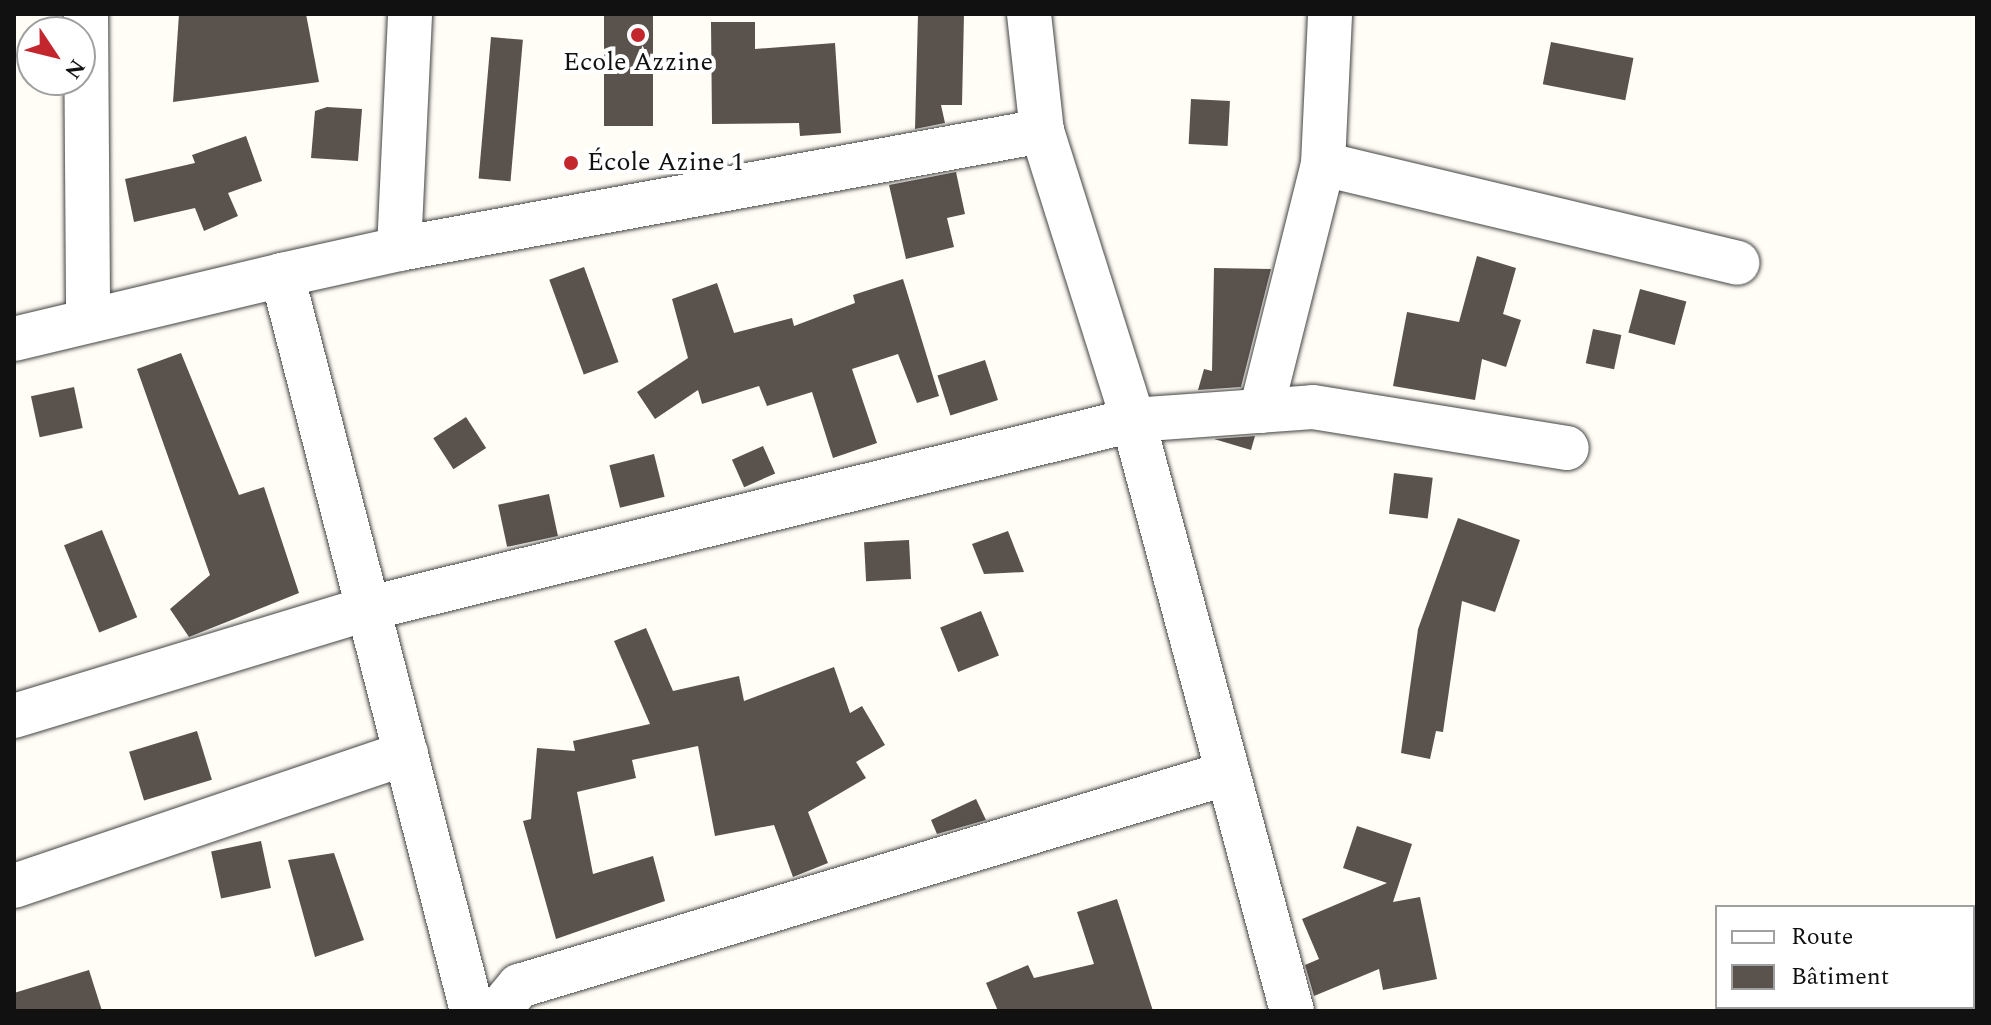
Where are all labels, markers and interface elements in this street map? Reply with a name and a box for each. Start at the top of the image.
north arrow [16,16,96,96]
marker: Ecole Azzine [629,26,647,44]
place label: Ecole Azzine [563,47,713,79]
text: N [56,52,93,86]
place label: École Azine 1 [587,147,744,179]
marker: École Azine 1 [562,154,580,172]
legend [1715,905,1975,1009]
text: Route [1791,919,1853,955]
text: Bâtiment [1791,959,1889,995]

